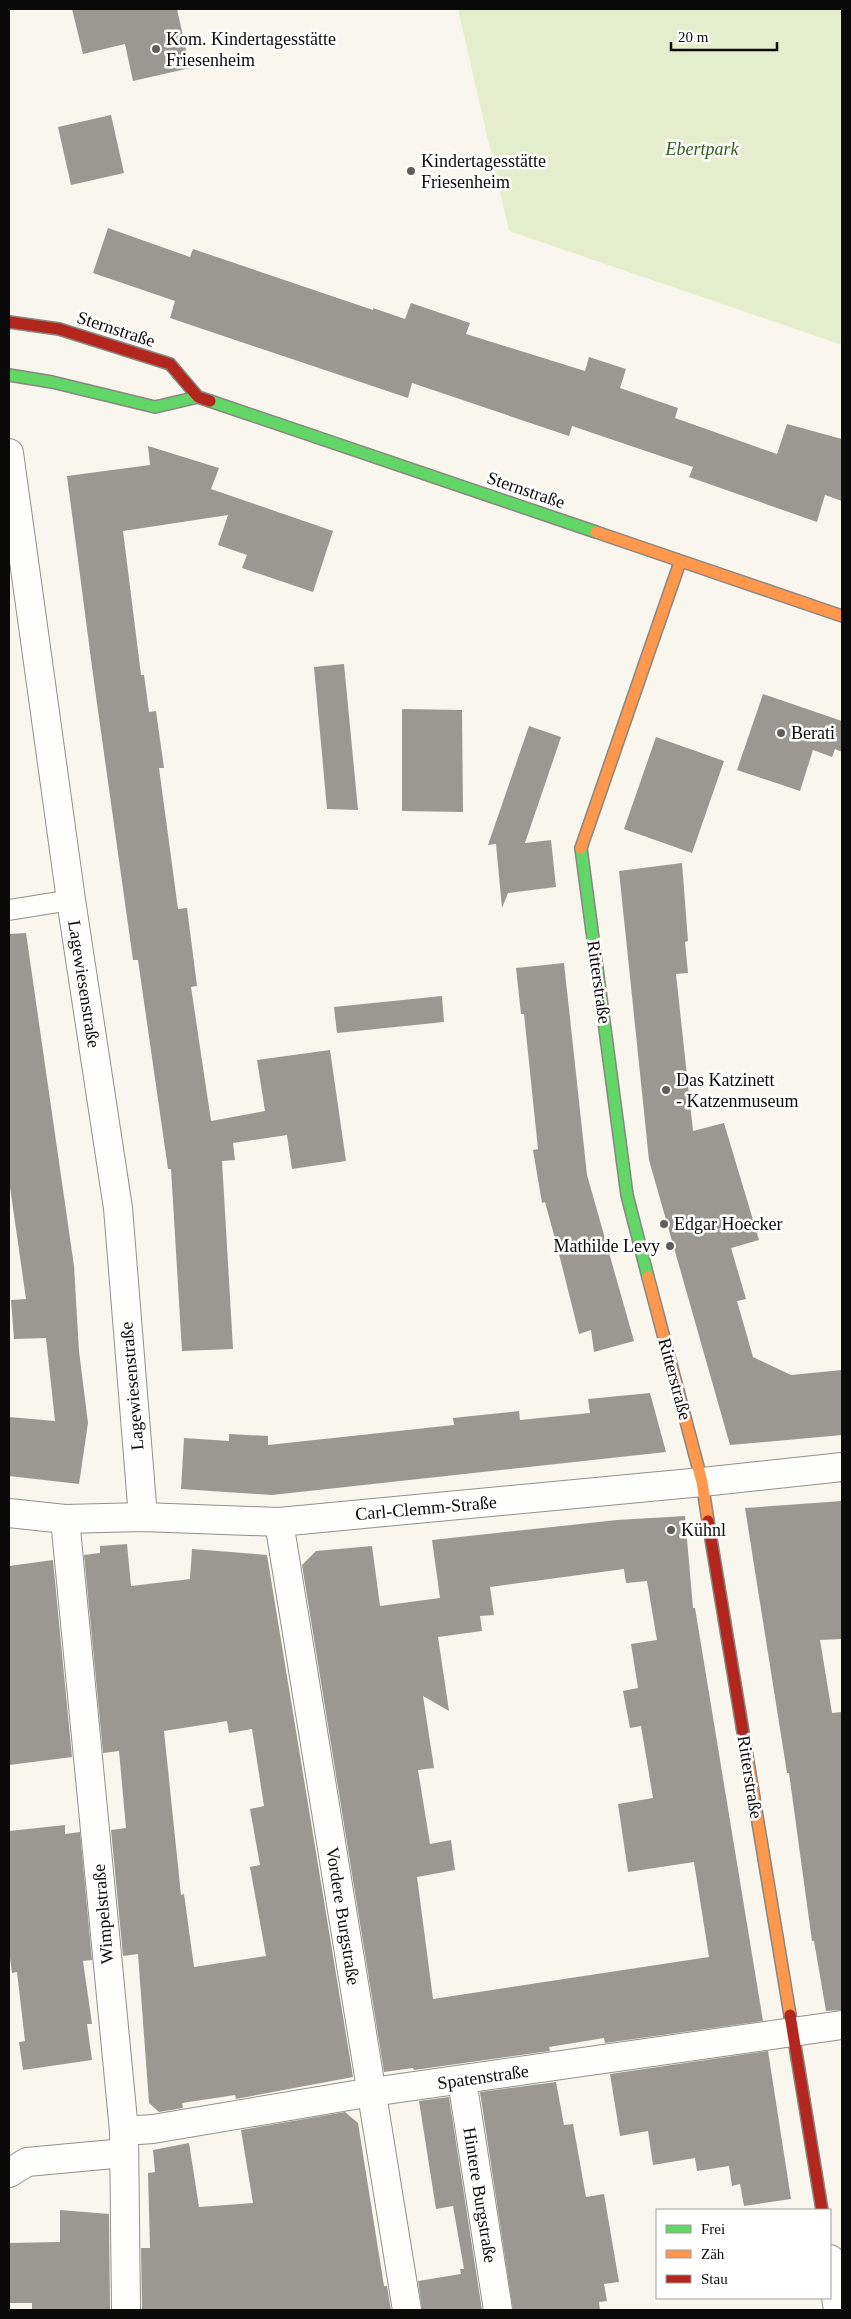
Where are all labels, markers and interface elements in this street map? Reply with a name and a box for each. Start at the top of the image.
scale bar [671,20,777,52]
place label: Kom. Kindertagesstätte Friesenheim [166,29,336,70]
text: 20 m [678,29,709,45]
marker: Kom. Kindertagesstätte Friesenheim [150,43,162,55]
park label: Ebertpark [665,139,740,159]
place label: Kindertagesstätte Friesenheim [421,151,546,192]
marker: Kindertagesstätte Friesenheim [405,165,417,177]
street label: Sternstraße [74,307,158,351]
street label: Sternstraße [484,467,568,513]
place label: Berati [791,723,835,743]
marker: Berati [775,727,787,739]
street label: Lagewiesenstraße [64,919,104,1049]
street label: Ritterstraße [583,939,615,1025]
place label: Das Katzinett - Katzenmuseum [676,1070,798,1111]
marker: Das Katzinett - Katzenmuseum [660,1084,672,1096]
place label: Edgar Hoecker [674,1214,782,1234]
marker: Edgar Hoecker [658,1218,670,1230]
place label: Mathilde Levy [554,1236,660,1256]
marker: Mathilde Levy [664,1240,676,1252]
street label: Lagewiesenstraße [116,1321,148,1451]
street label: Ritterstraße [654,1336,696,1422]
street label: Carl-Clemm-Straße [354,1492,498,1524]
place label: Kühnl [681,1520,726,1540]
marker: Kühnl [665,1524,677,1536]
street label: Ritterstraße [734,1734,766,1820]
street label: Vordere Burgstraße [322,1845,364,1987]
street label: Wimpelstraße [89,1863,117,1965]
street label: Spatenstraße [436,2061,530,2093]
street label: Hintere Burgstraße [459,2126,501,2264]
legend [656,2209,831,2299]
text: Frei [701,2221,725,2237]
text: Zäh [701,2246,725,2262]
text: Stau [701,2271,728,2287]

